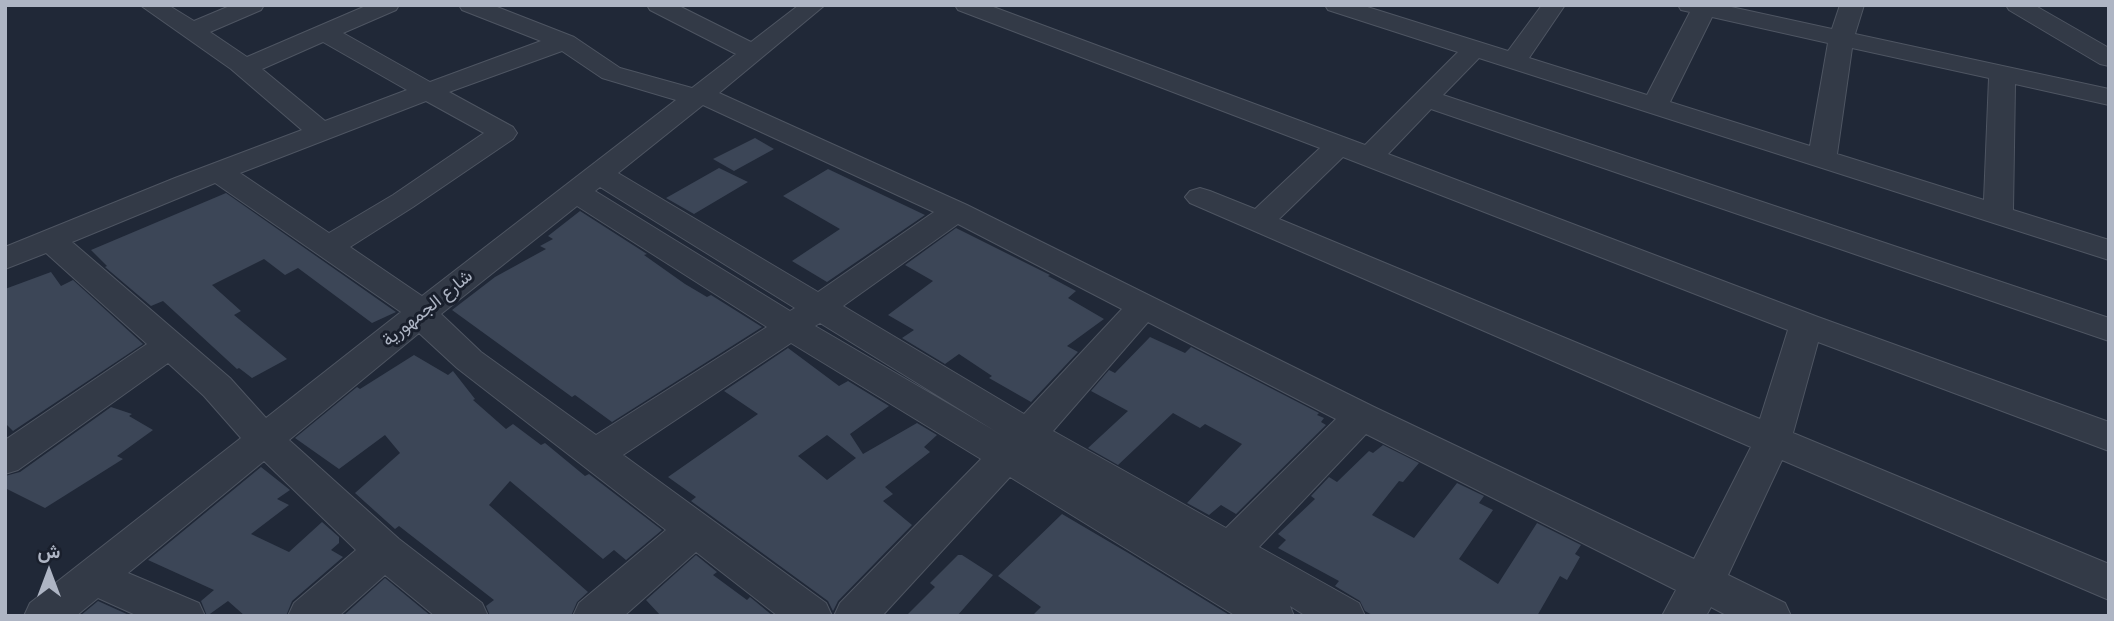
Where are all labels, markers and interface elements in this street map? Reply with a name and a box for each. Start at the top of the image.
street label: شارع الجمهورية [378,266,478,352]
text: ش [38,536,60,565]
north arrow [14,537,84,607]

